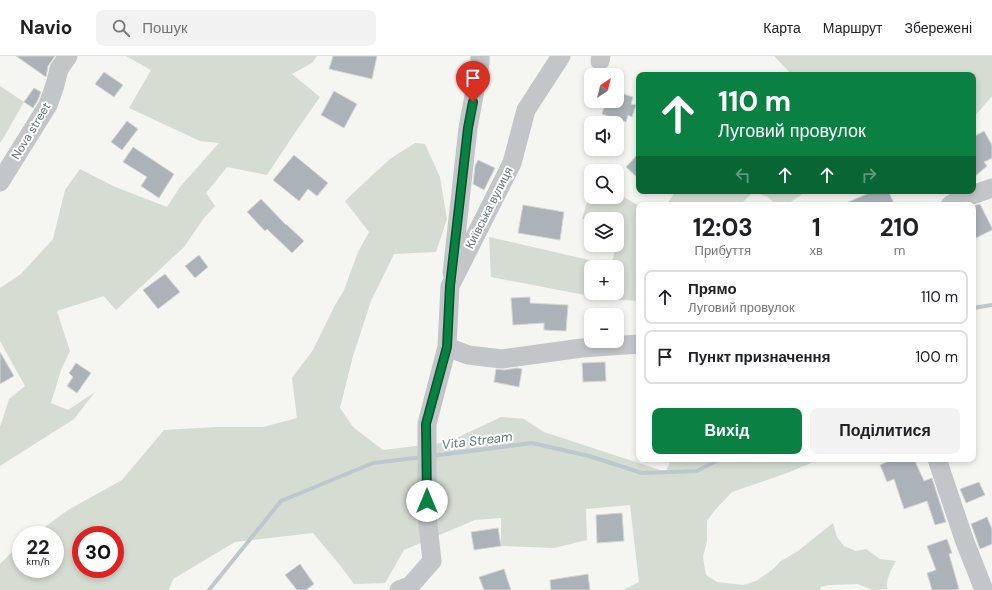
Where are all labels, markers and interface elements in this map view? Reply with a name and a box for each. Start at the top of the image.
search box [96,10,376,46]
text: Navio [20,15,72,40]
icon: search [110,17,132,39]
text: Пошук [142,18,187,38]
text: Карта [763,19,801,37]
text: Маршрут [823,19,882,37]
text: Збережені [904,19,972,37]
pin [456,61,490,102]
icon: arrive [462,67,484,89]
north arrow [584,68,624,108]
map controls [584,68,624,348]
text: 110 m [718,83,791,120]
icon: ahead [652,88,704,140]
street label: Nova street [8,99,54,162]
button: sound [584,116,624,156]
text: Луговий провулок [718,119,866,143]
street label: Київська вулиця [461,164,517,252]
button: search [584,164,624,204]
icon: left [732,164,754,186]
icon: ahead [774,164,796,186]
icon: ahead [816,164,838,186]
icon: right [858,164,880,186]
button: layers [584,212,624,252]
text: 12:03 [693,212,753,243]
text: 1 [812,212,821,243]
text: 210 [880,212,919,243]
text: Прибуття [695,242,751,259]
text: хв [810,242,823,259]
text: m [894,242,905,259]
button: + [584,260,624,300]
text: Прямо [688,279,737,299]
icon: ahead [654,286,676,308]
text: 110 m [921,287,958,307]
text: Луговий провулок [688,299,795,316]
button: − [584,308,624,348]
icon: arrive [654,346,676,368]
text: Пункт призначення [688,347,830,367]
text: 100 m [915,347,958,367]
button: Вихід [652,408,802,454]
button: Поділитися [810,408,960,454]
water label: Vita Stream [441,428,513,453]
position arrow [406,480,448,522]
speed limit sign: 30 [72,526,124,578]
text: 22 [26,534,50,560]
text: km/h [26,555,50,568]

